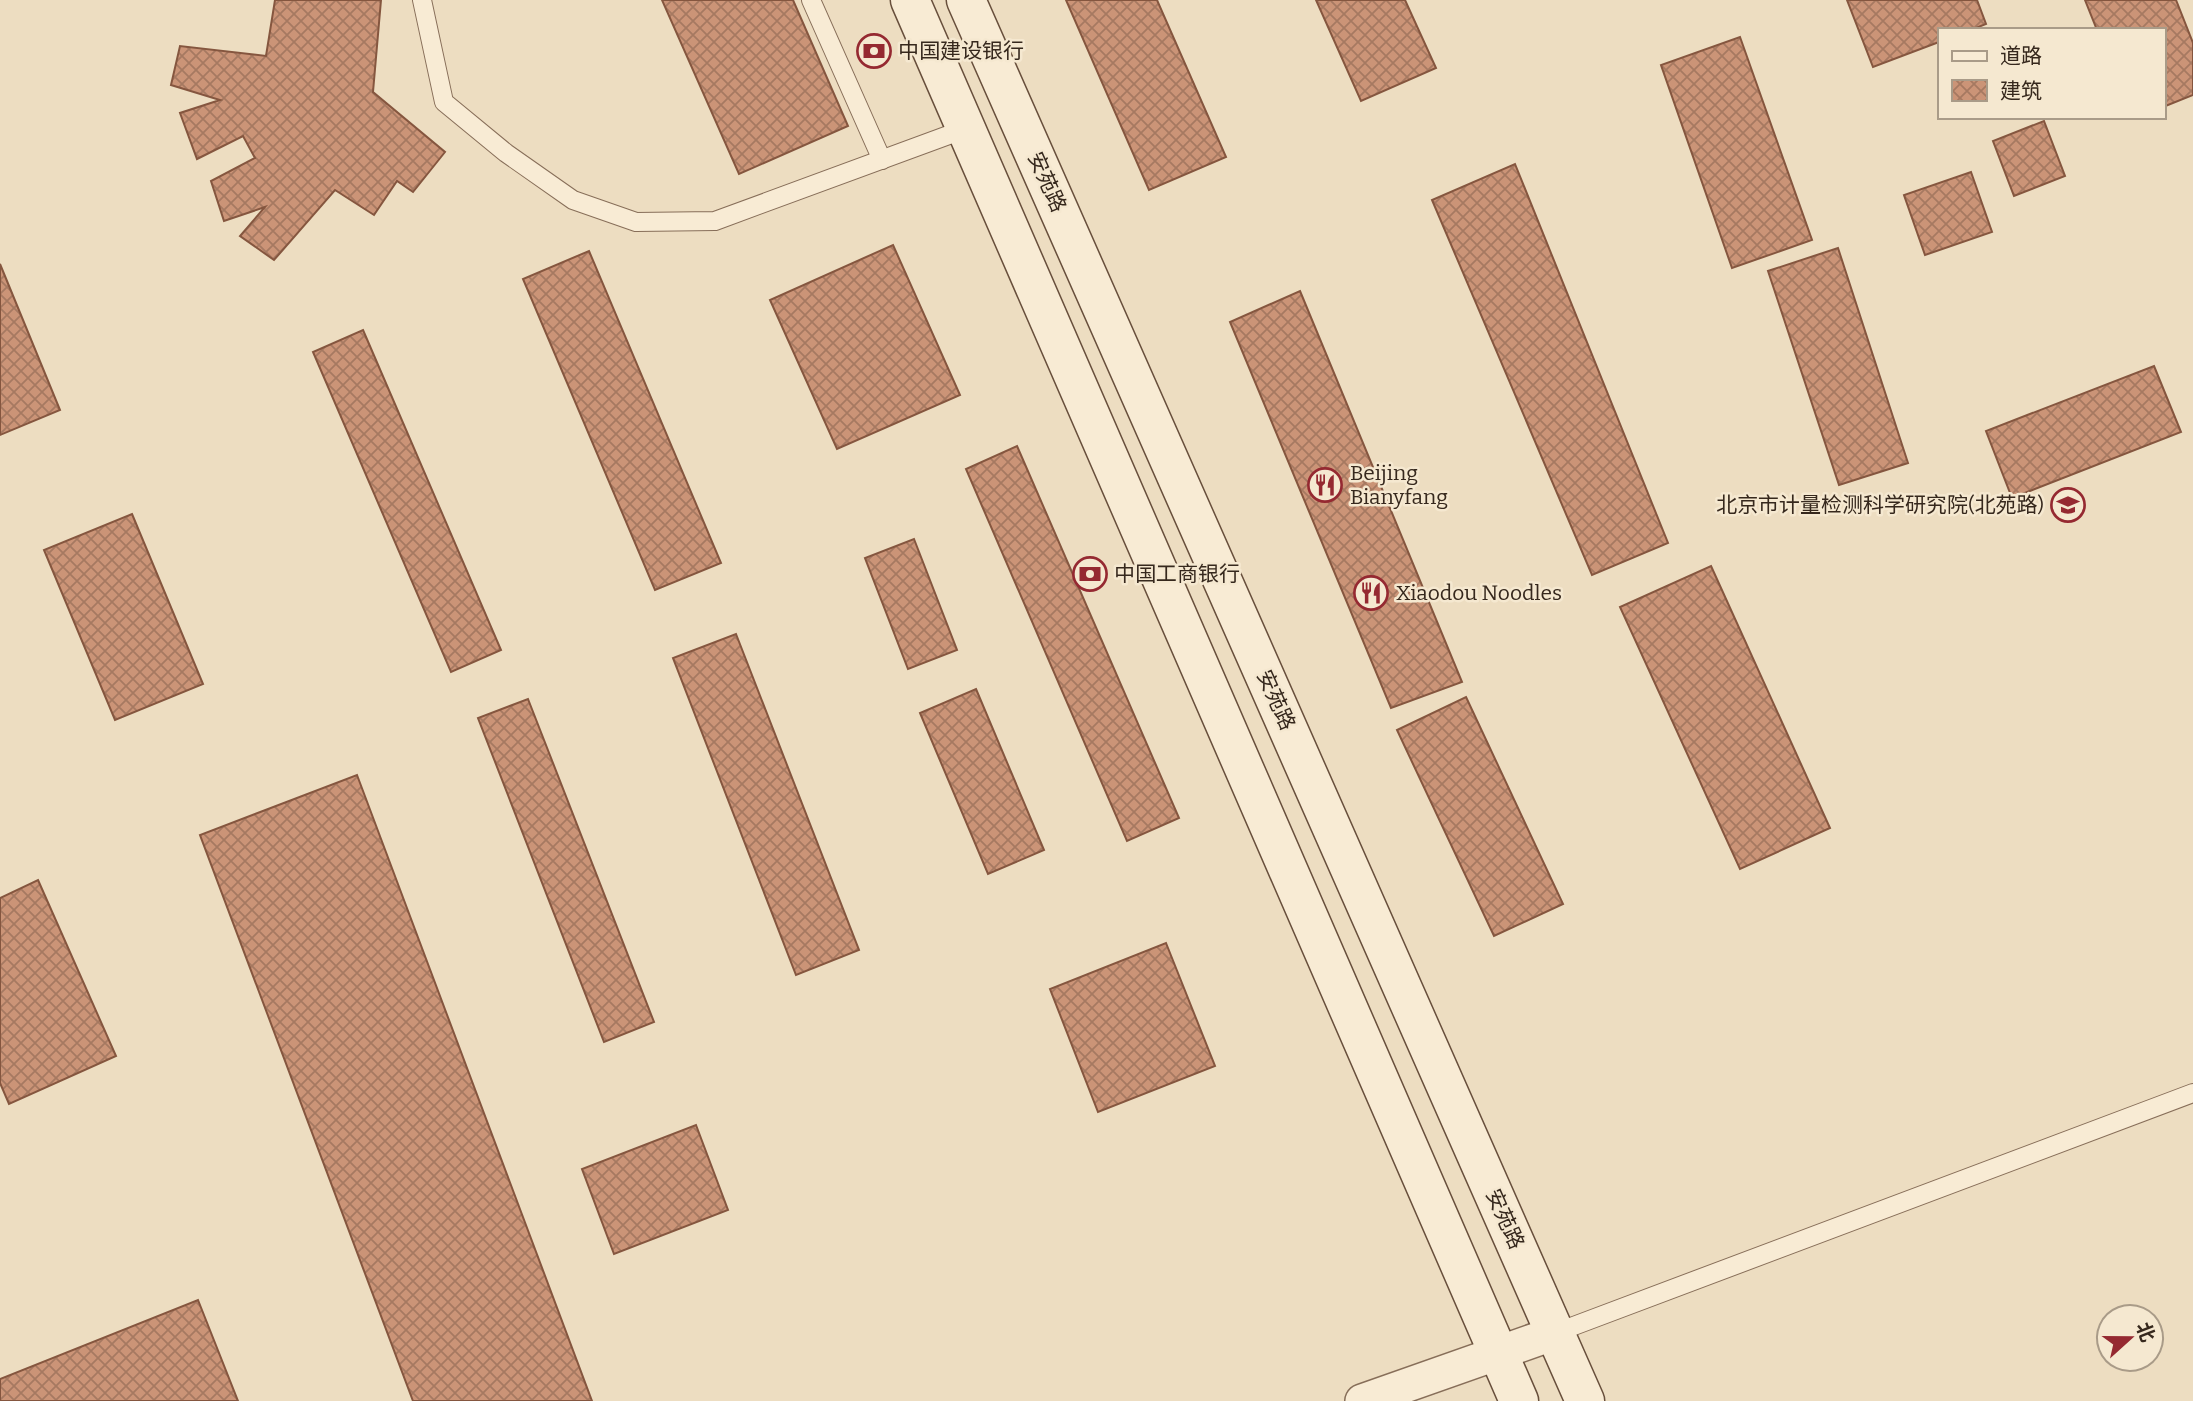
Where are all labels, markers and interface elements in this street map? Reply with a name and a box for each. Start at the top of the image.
legend [1938,28,2165,119]
bank icon: 中国建设银行 [855,32,893,70]
place label: 中国建设银行 [898,38,1024,64]
text: 道路 [2000,43,2042,69]
text: 建筑 [2000,78,2042,104]
street label: 安苑路 [1022,148,1072,216]
place label: Beijing Bianyfang [1350,460,1448,510]
restaurant icon: Beijing Bianyfang [1306,466,1344,504]
school or university icon: 北京市计量检测科学研究院(北苑路) [2049,486,2087,524]
place label: 北京市计量检测科学研究院(北苑路) [1716,492,2044,518]
bank icon: 中国工商银行 [1071,555,1109,593]
place label: 中国工商银行 [1114,561,1240,587]
restaurant icon: Xiaodou Noodles [1352,574,1390,612]
place label: Xiaodou Noodles [1396,580,1562,606]
street label: 安苑路 [1251,666,1301,734]
street label: 安苑路 [1480,1185,1530,1253]
north arrow [2095,1303,2165,1373]
text: 北 [2131,1319,2160,1345]

